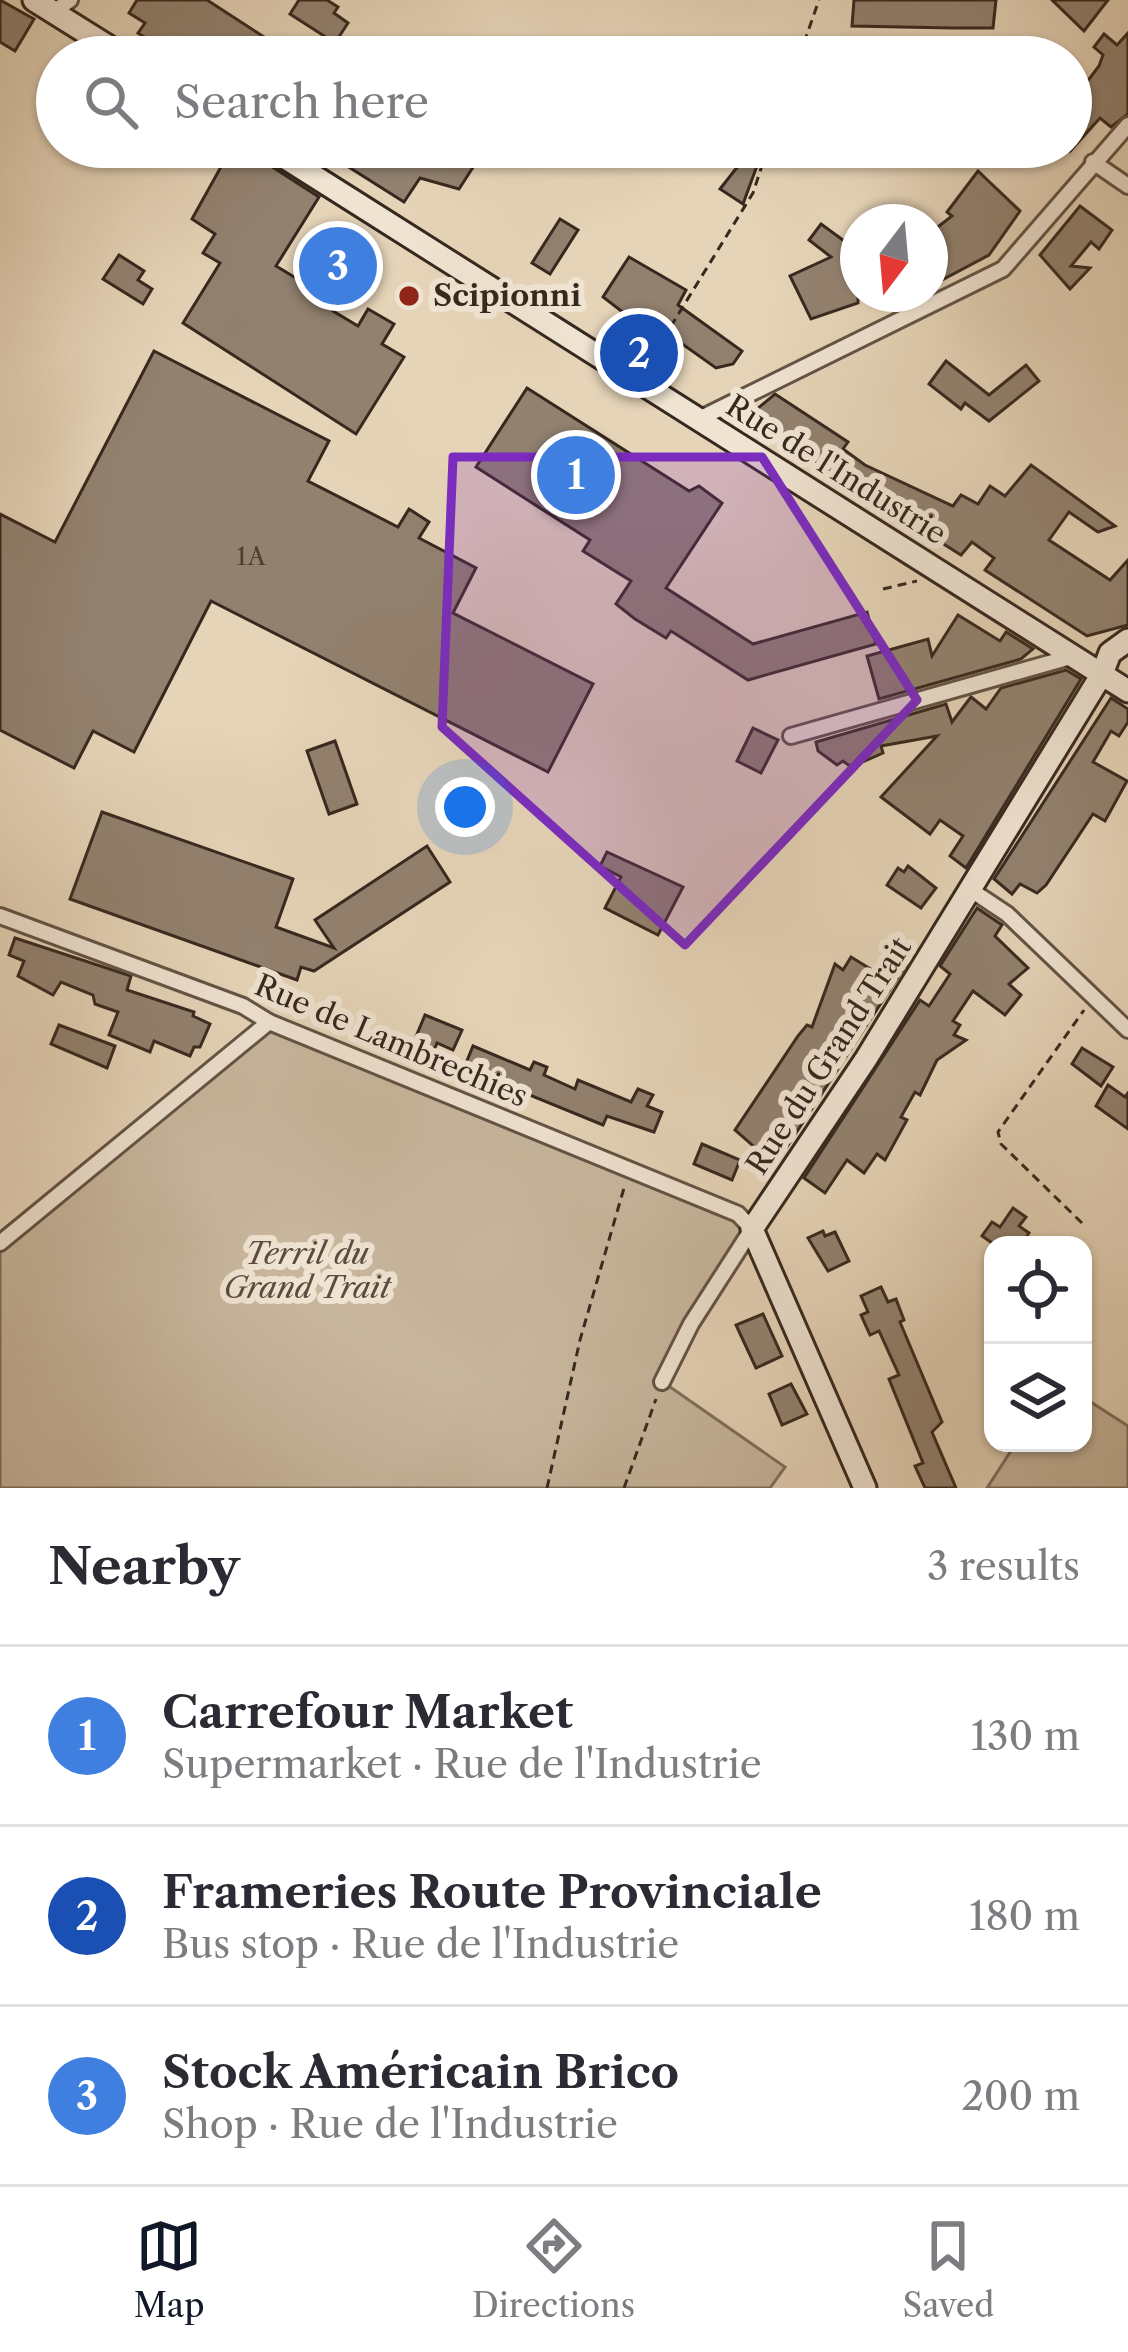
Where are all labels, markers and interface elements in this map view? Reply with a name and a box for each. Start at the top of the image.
search box [36,36,1092,168]
icon: search [78,69,144,135]
text: Search here [174,74,429,130]
north arrow [840,204,948,312]
pin: 3 [299,221,377,311]
place label: Scipionni [433,277,581,314]
marker: Scipionni [396,283,422,309]
pin: 2 [600,308,678,398]
street label: Rue de l'Industrie [719,387,953,552]
pin: 1 [537,430,615,520]
house number: 1A [237,542,267,571]
your location [435,777,495,837]
street label: Rue du Grand Trait [738,930,919,1181]
street label: Rue de Lambrechies [249,966,533,1115]
park label: Terril du Grand Trait [223,1235,392,1306]
map controls [984,1236,1092,1452]
button: locate [984,1236,1092,1344]
button: layers [984,1344,1092,1452]
text: Nearby [48,1535,240,1597]
text: 3 results [927,1542,1080,1590]
text: Carrefour Market [162,1684,573,1740]
text: 1 [78,1712,96,1760]
text: 130 m [971,1712,1080,1760]
text: Supermarket · Rue de l'Industrie [162,1740,762,1788]
text: Frameries Route Provinciale [162,1864,822,1920]
text: 2 [75,1892,99,1940]
text: 180 m [969,1892,1080,1940]
text: Bus stop · Rue de l'Industrie [162,1920,679,1968]
text: Stock Américain Brico [162,2044,679,2100]
text: 3 [76,2072,98,2120]
text: 200 m [961,2072,1080,2120]
text: Shop · Rue de l'Industrie [162,2100,618,2148]
tab: Map [134,2213,205,2326]
tab: Directions [472,2213,635,2326]
tab: Saved [903,2213,994,2326]

